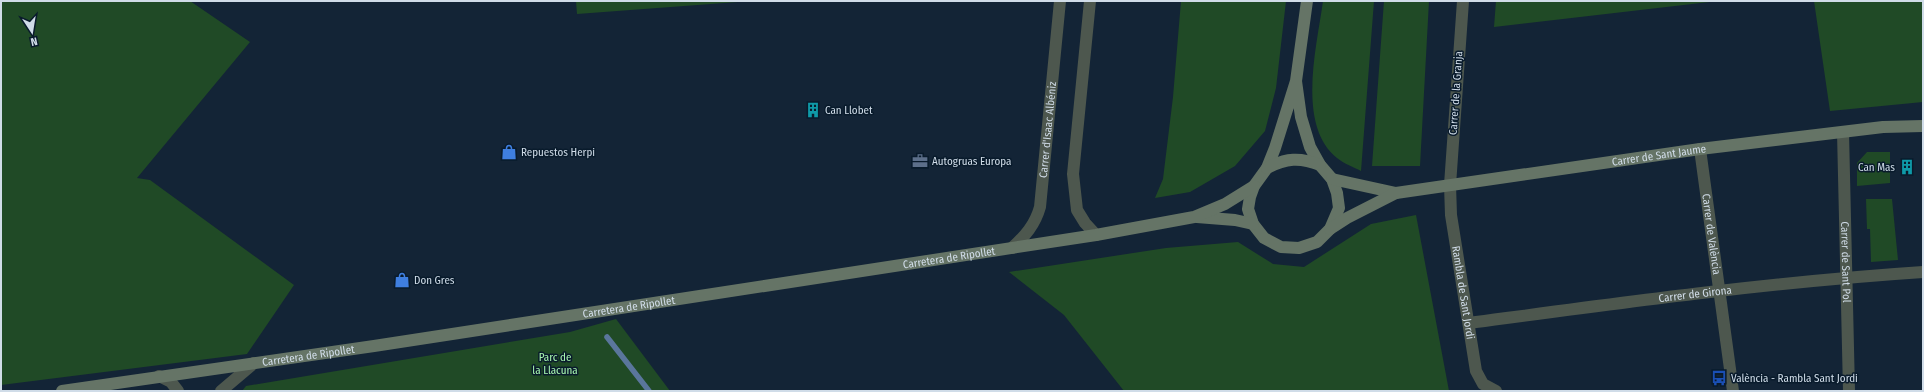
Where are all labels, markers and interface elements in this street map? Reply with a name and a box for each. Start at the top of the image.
north arrow [12,12,52,52]
text: N [29,34,39,48]
street label: Carrer de la Granja [1447,51,1465,135]
street label: Carrer d'Isaac Albéniz [1036,80,1059,179]
building icon: Can Llobet [804,101,822,119]
place label: Can Llobet [825,104,873,117]
street label: Carrer de Sant Jaume [1611,142,1707,168]
shop icon: Repuestos Herpi [500,143,518,161]
place label: Repuestos Herpi [521,146,595,159]
office icon: Autogruas Europa [911,152,929,170]
place label: Autogruas Europa [932,155,1011,168]
building icon: Can Mas [1898,158,1916,176]
place label: Can Mas [1858,161,1895,174]
street label: Carrer de València [1700,193,1724,275]
street label: Carrer de Sant Pol [1839,221,1853,303]
street label: Carretera de Ripollet [902,244,996,271]
street label: Rambla de Sant Jordi [1450,245,1477,340]
shop icon: Don Gres [393,271,411,289]
place label: Don Gres [414,274,455,287]
street label: Carrer de Girona [1658,283,1732,305]
street label: Carretera de Ripollet [582,293,676,320]
street label: Carretera de Ripollet [261,342,356,369]
park label: Parc de la Llacuna [532,351,578,377]
bus stop icon: València - Rambla Sant Jordi [1710,369,1728,387]
place label: València - Rambla Sant Jordi [1731,372,1858,385]

